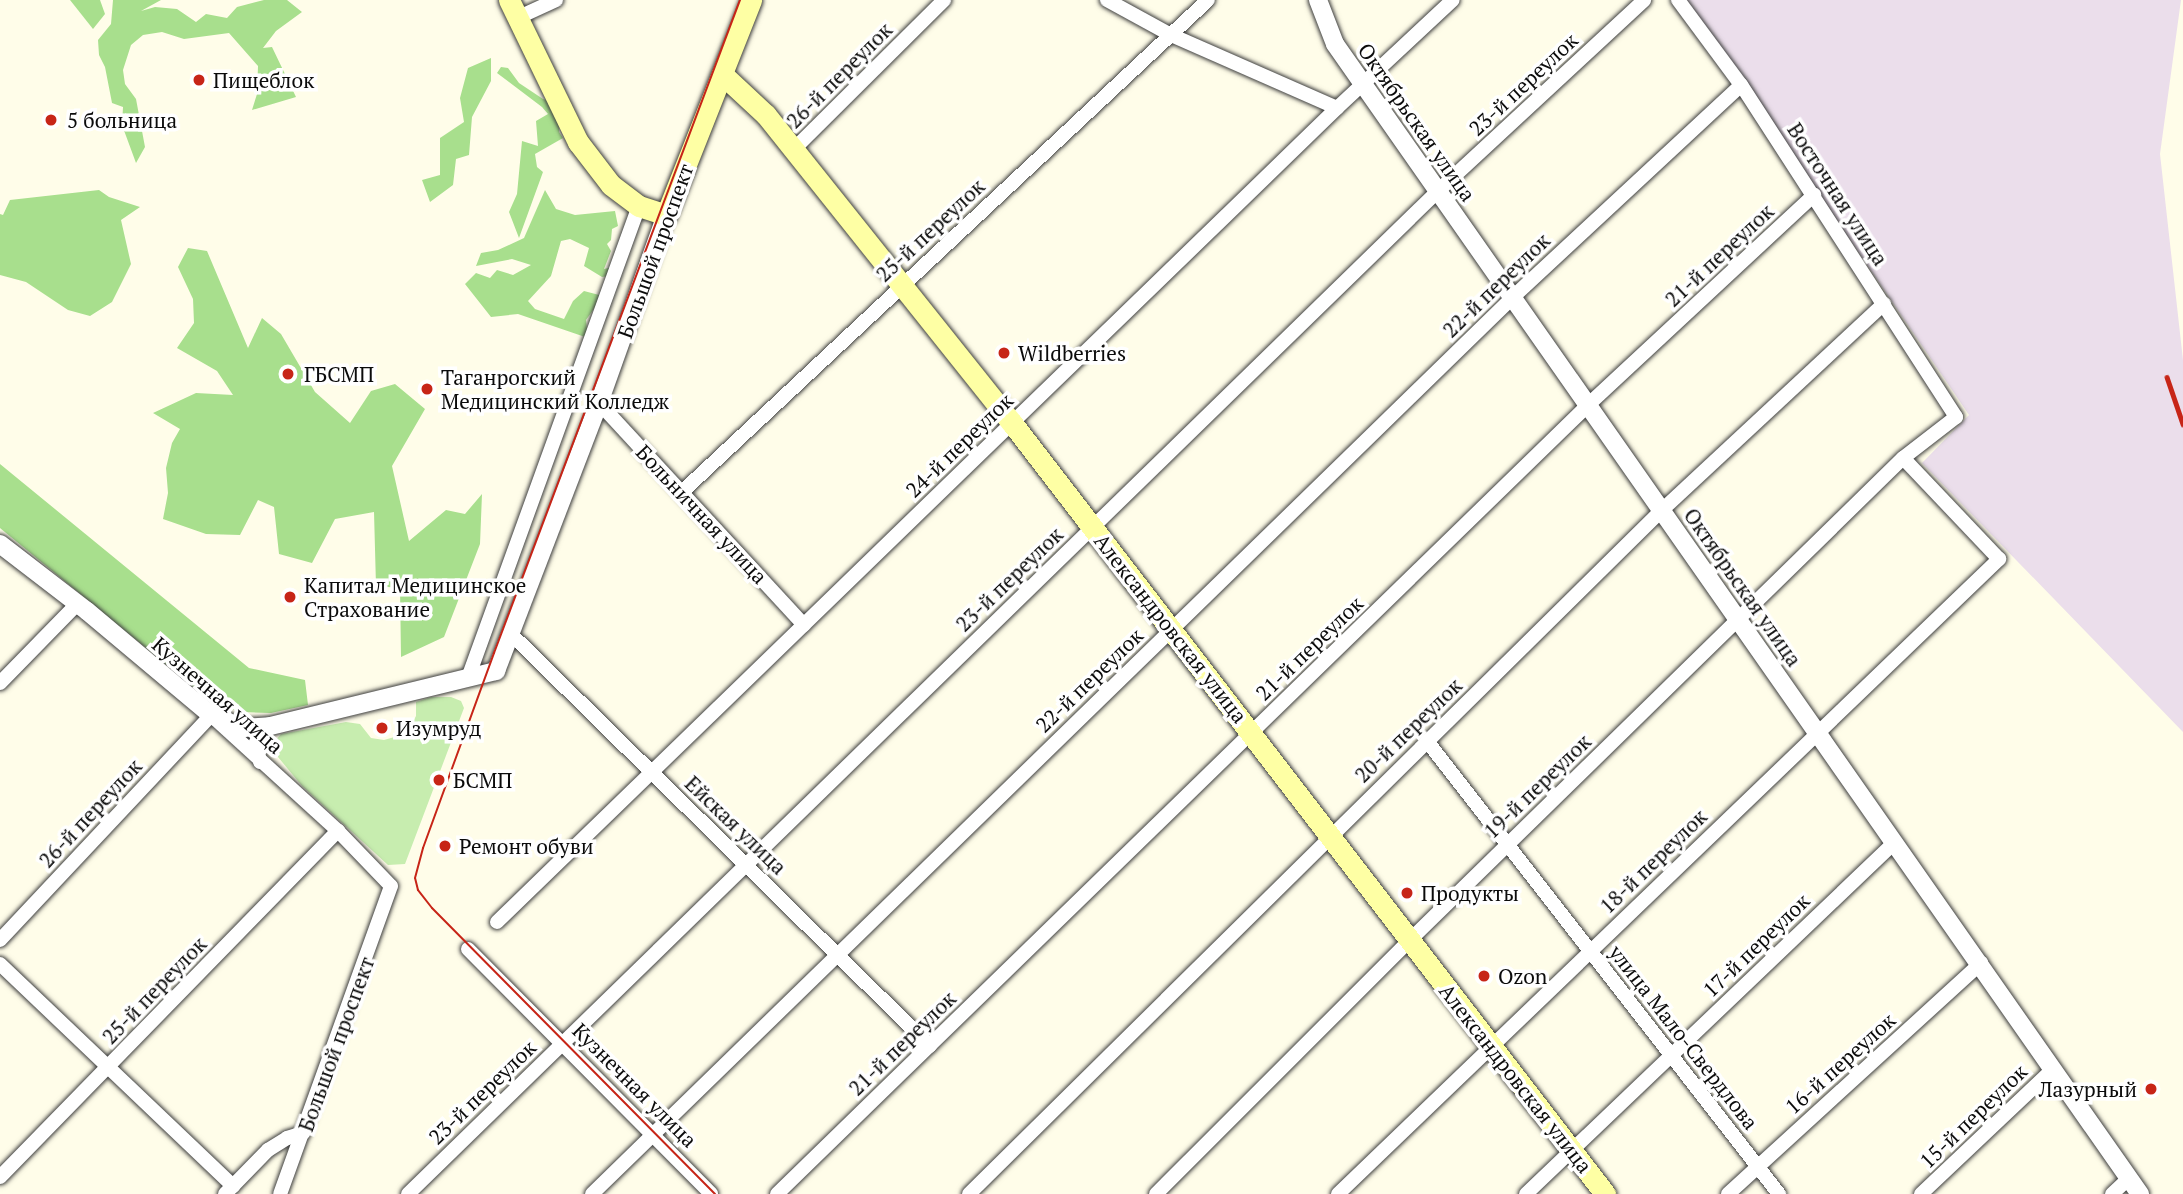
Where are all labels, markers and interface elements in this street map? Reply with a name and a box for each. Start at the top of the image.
street label: 26-й переулок [781,17,897,133]
street label: 23-й переулок [1463,27,1583,141]
street label: Октябрьская улица [1353,38,1481,206]
place label: Пищеблок [213,67,314,93]
marker: Пищеблок [191,72,207,88]
place label: 5 больница [67,107,177,133]
marker: 5 больница [41,110,61,130]
street label: Восточная улица [1783,118,1893,270]
street label: Большой проспект [612,160,698,342]
street label: 25-й переулок [870,173,990,287]
street label: 21-й переулок [1659,198,1779,312]
street label: 22-й переулок [1437,228,1555,342]
place label: Wildberries [1018,340,1126,366]
marker: Wildberries [996,345,1012,361]
place label: ГБСМП [304,361,374,387]
marker: ГБСМП [278,364,298,384]
place label: Таганрогский Медицинский Колледж [441,364,669,414]
marker: Таганрогский Медицинский Колледж [419,381,435,397]
street label: 24-й переулок [900,388,1018,502]
street label: Больничная улица [631,439,773,589]
street label: Октябрьская улица [1679,503,1807,671]
street label: 23-й переулок [950,522,1068,636]
street label: Александровская улица [1089,528,1253,728]
place label: Капитал Медицинское Страхование [304,572,526,622]
marker: Капитал Медицинское Страхование [282,589,298,605]
street label: 21-й переулок [1250,591,1368,705]
street label: 22-й переулок [1030,623,1148,737]
street label: Кузнечная улица [147,631,289,759]
street label: 20-й переулок [1349,673,1467,787]
place label: Изумруд [396,715,481,741]
marker: Изумруд [374,720,390,736]
street label: 19-й переулок [1478,729,1596,843]
street label: 26-й переулок [33,753,147,873]
place label: БСМП [453,767,512,793]
street label: Ейская улица [680,770,792,880]
marker: БСМП [431,772,447,788]
street label: 18-й переулок [1594,804,1712,918]
place label: Ремонт обуви [459,833,594,859]
marker: Ремонт обуви [437,838,453,854]
place label: Продукты [1421,880,1519,906]
marker: Продукты [1399,885,1415,901]
street label: 17-й переулок [1698,888,1814,1002]
street label: 25-й переулок [97,931,211,1049]
street label: улица Мало-Свердлова [1604,940,1764,1134]
street label: Большой проспект [293,953,379,1135]
place label: Ozon [1498,963,1547,989]
marker: Ozon [1476,968,1492,984]
street label: Александровская улица [1434,978,1598,1178]
street label: 21-й переулок [843,986,961,1100]
street label: 16-й переулок [1780,1007,1900,1119]
street label: Кузнечная улица [568,1018,702,1152]
street label: 23-й переулок [423,1035,541,1149]
street label: 15-й переулок [1914,1059,2032,1173]
place label: Лазурный [2039,1076,2137,1102]
marker: Лазурный [2143,1081,2159,1097]

